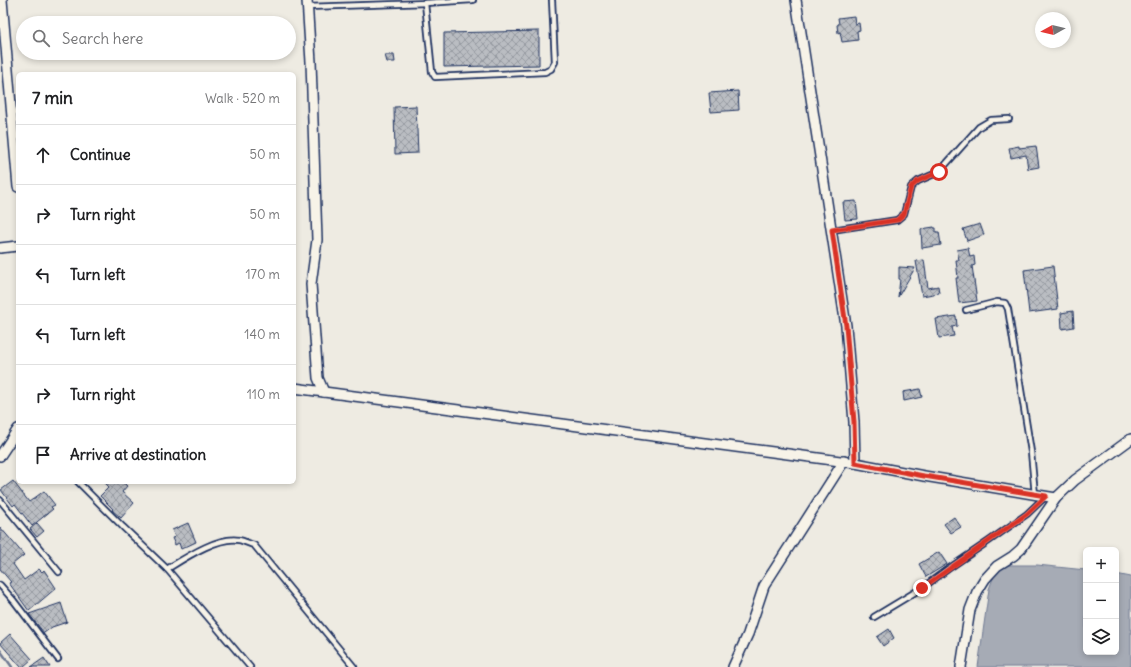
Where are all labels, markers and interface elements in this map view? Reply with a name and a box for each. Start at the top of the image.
north arrow [1035,12,1071,48]
search box [16,16,296,60]
icon: search [30,27,52,49]
text: Search here [62,29,143,48]
text: 7 min [32,87,73,109]
text: Walk · 520 m [205,90,280,107]
icon: ahead [32,144,54,166]
text: Continue [70,145,131,164]
text: 50 m [249,146,280,163]
route start [930,163,948,181]
icon: right [32,204,54,226]
text: Turn right [70,205,135,224]
text: 50 m [249,206,280,223]
icon: left [32,264,54,286]
text: Turn left [70,265,125,284]
text: 170 m [245,266,280,283]
icon: left [32,324,54,346]
text: Turn left [70,325,125,344]
text: 140 m [244,326,280,343]
icon: right [32,384,54,406]
text: Turn right [70,385,135,404]
text: 110 m [247,386,280,403]
icon: arrive [32,444,54,466]
text: Arrive at destination [70,445,206,464]
map controls [1083,547,1119,655]
button: + [1083,547,1119,583]
route end [913,579,931,597]
button: − [1083,583,1119,619]
button: layers [1083,619,1119,655]

